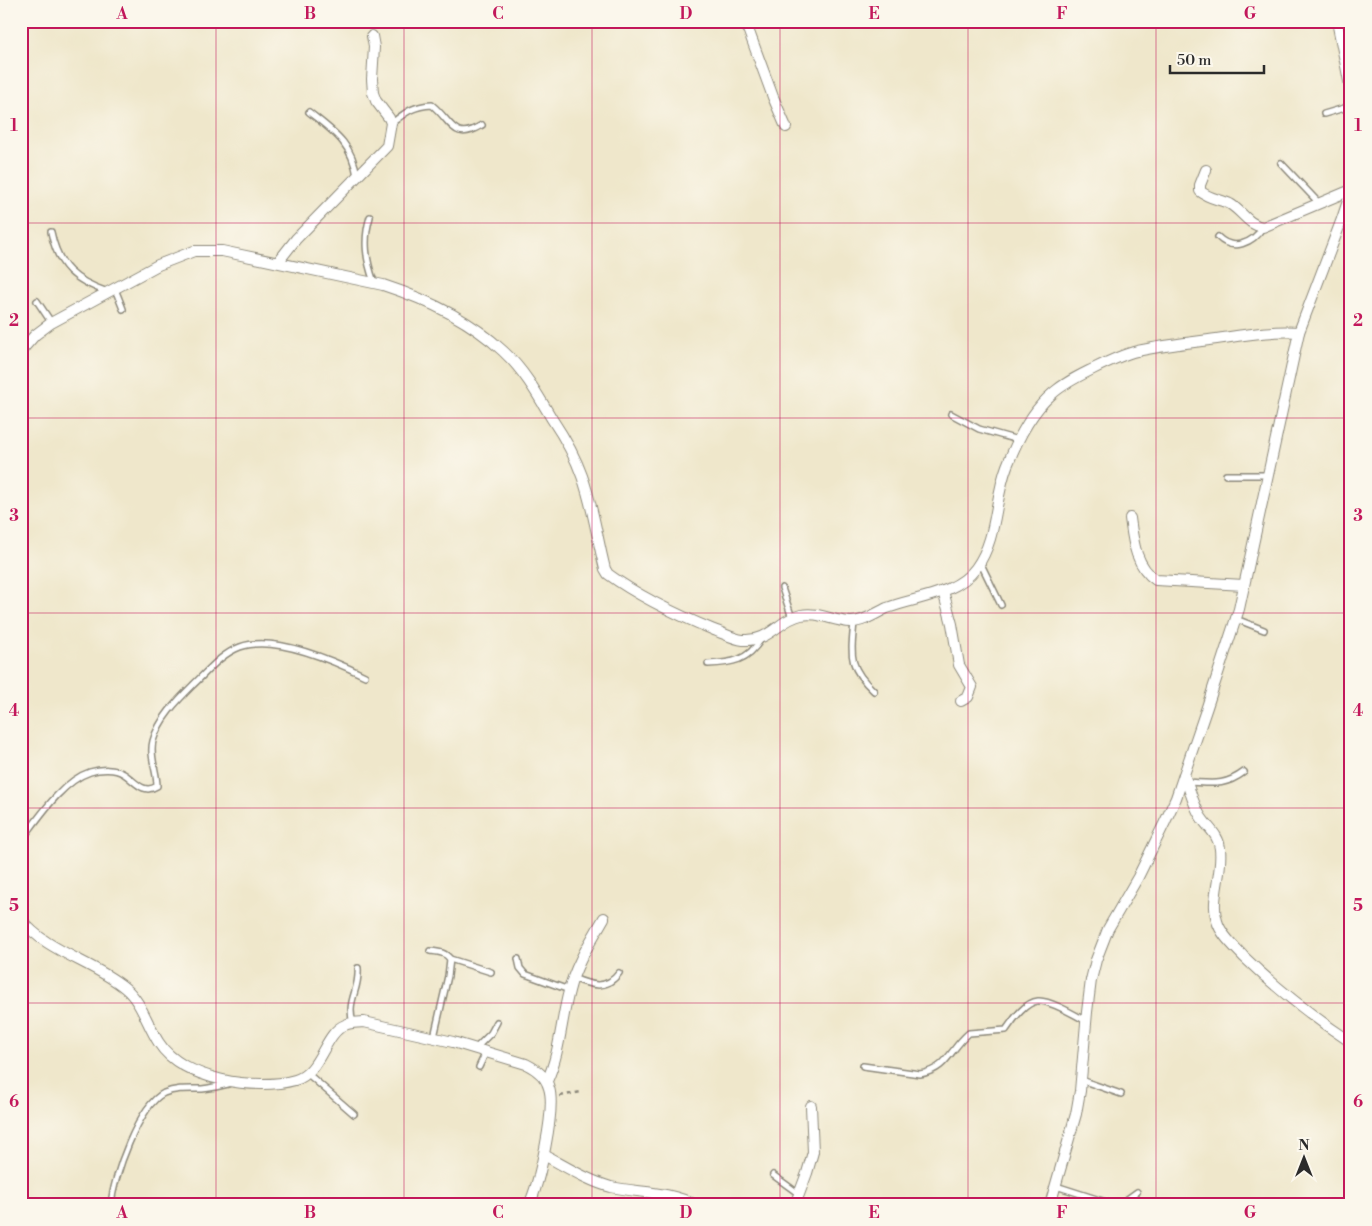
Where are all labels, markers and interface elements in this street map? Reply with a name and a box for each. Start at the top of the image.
text: A [115,4,128,24]
text: B [304,4,316,24]
text: C [492,4,504,24]
text: D [680,4,693,24]
text: E [868,4,880,24]
text: F [1056,4,1068,24]
text: G [1244,4,1257,24]
scale bar [1170,42,1263,74]
text: 50 m [1177,51,1211,70]
text: 1 [10,116,18,136]
text: 1 [1354,116,1362,136]
text: 2 [9,311,19,331]
text: 2 [1353,311,1363,331]
text: 3 [9,506,19,526]
text: 3 [1353,506,1363,526]
text: 4 [9,701,20,721]
text: 4 [1353,701,1364,721]
text: 5 [9,896,19,916]
text: 5 [1353,896,1363,916]
text: 6 [9,1092,19,1112]
text: 6 [1353,1092,1363,1112]
north arrow [1280,1134,1330,1184]
text: N [1298,1137,1310,1155]
text: A [115,1203,128,1223]
text: B [304,1203,316,1223]
text: C [492,1203,504,1223]
text: D [680,1203,693,1223]
text: E [868,1203,880,1223]
text: F [1056,1203,1068,1223]
text: G [1244,1203,1257,1223]

